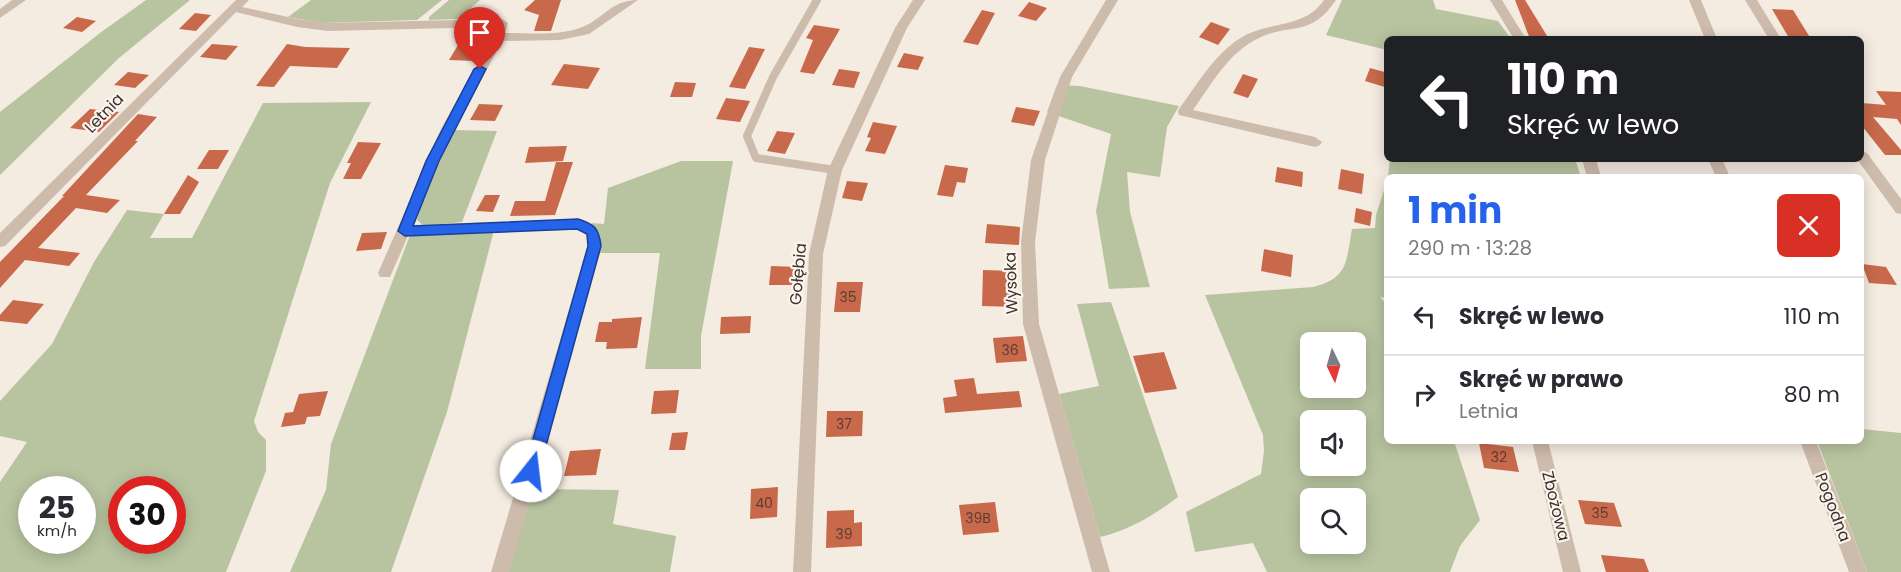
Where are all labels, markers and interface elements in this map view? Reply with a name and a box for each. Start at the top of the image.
pin [454,7,505,69]
icon: arrive [463,16,496,49]
text: 110 m [1507,50,1619,109]
icon: left [1408,60,1486,138]
street label: Letnia [79,88,129,138]
text: Skręć w lewo [1507,106,1679,143]
text: 1 min [1408,185,1502,236]
button: close [1777,194,1840,257]
text: 290 m · 13:28 [1408,234,1532,262]
street label: Gołębia [784,242,812,306]
street label: Wysoka [998,251,1024,315]
house number: 35 [839,287,857,307]
icon: left [1408,300,1441,333]
text: Skręć w lewo [1459,301,1604,332]
text: 110 m [1784,301,1840,332]
north arrow [1300,332,1366,398]
map controls [1300,332,1366,554]
house number: 36 [1001,340,1019,360]
text: Skręć w prawo [1459,364,1623,395]
icon: right [1408,378,1441,411]
text: 80 m [1784,379,1840,410]
text: Letnia [1459,397,1519,425]
button: sound [1300,410,1366,476]
house number: 37 [836,414,852,434]
position arrow [499,439,563,503]
house number: 32 [1491,447,1507,467]
street label: Zbożowa [1536,469,1576,543]
street label: Pogodna [1809,469,1857,545]
speed limit sign: 30 [108,476,186,554]
text: 25 [39,486,75,529]
button: search [1300,488,1366,554]
house number: 40 [755,493,773,513]
house number: 35 [1591,503,1609,523]
house number: 39B [965,508,991,528]
text: km/h [37,520,77,541]
house number: 39 [835,524,853,544]

